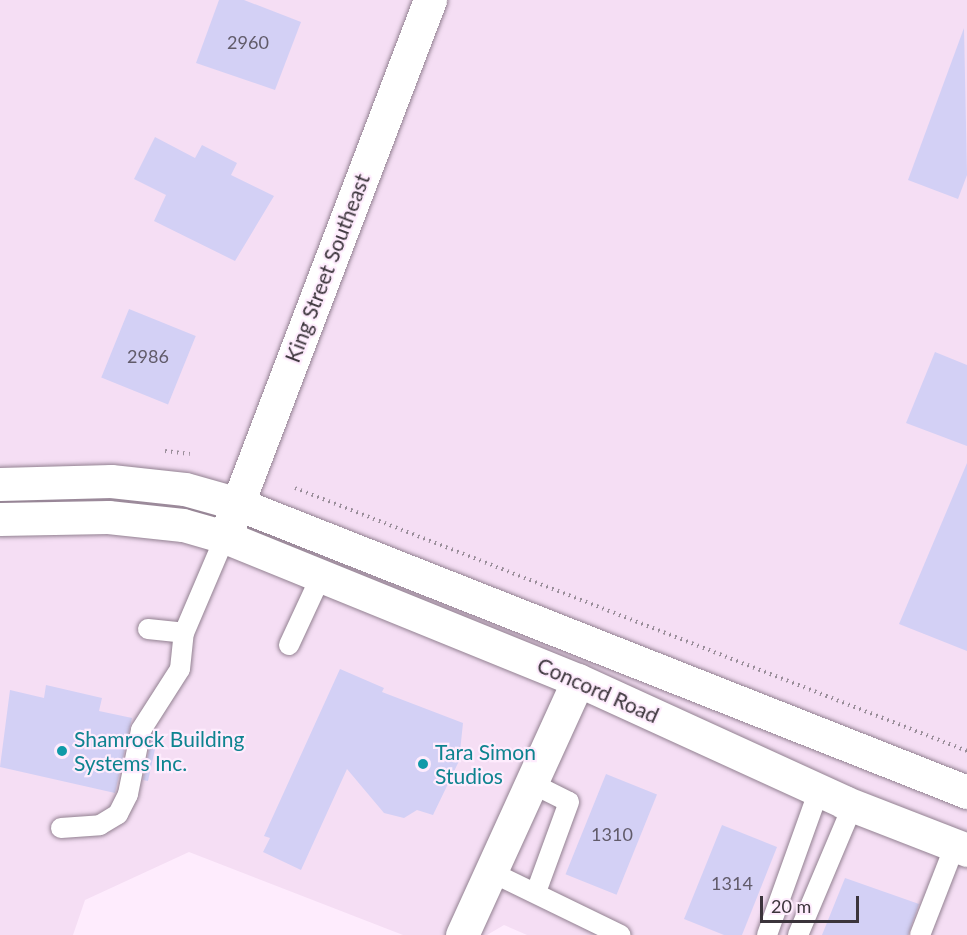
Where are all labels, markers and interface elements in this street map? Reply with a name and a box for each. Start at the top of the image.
house number: 2960 [227,31,269,53]
street label: King Street Southeast [279,170,375,366]
house number: 2986 [127,345,169,367]
street label: Concord Road [533,652,663,728]
place label: Shamrock Building Systems Inc. [74,726,244,776]
place label: Tara Simon Studios [435,739,536,789]
marker: Shamrock Building Systems Inc. [55,744,69,758]
marker: Tara Simon Studios [416,757,430,771]
house number: 1310 [591,823,633,845]
house number: 1314 [711,872,753,894]
scale bar [763,884,862,922]
text: 20 m [771,895,811,917]

